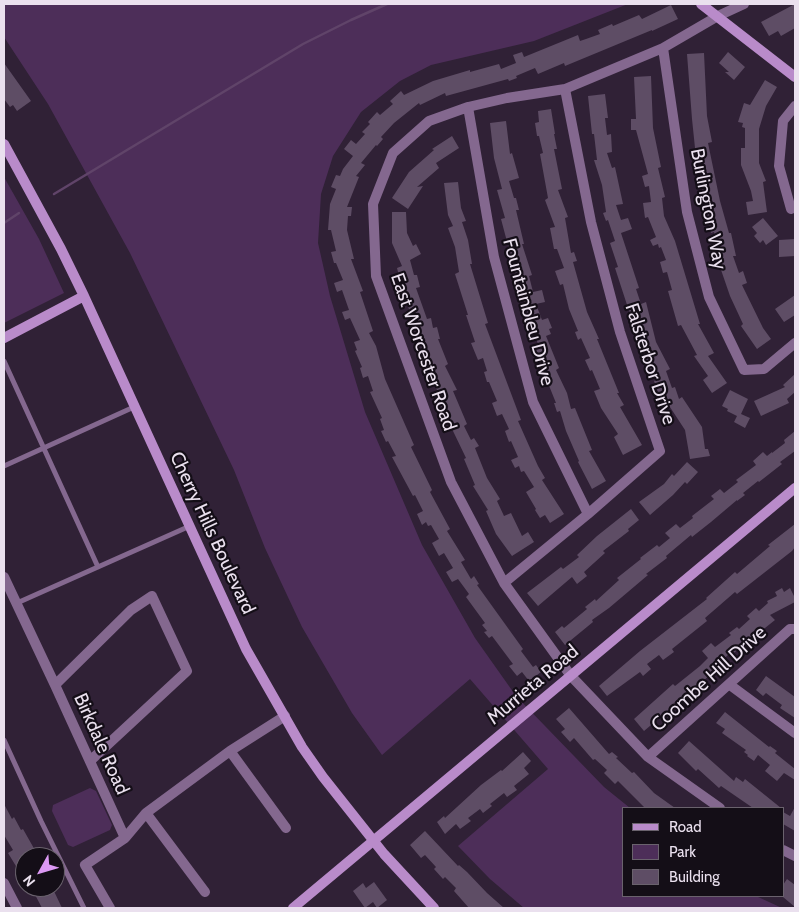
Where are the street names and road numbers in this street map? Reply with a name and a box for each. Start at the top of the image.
street label: Burlington Way [685,146,731,272]
street label: Fountainbleu Drive [497,236,559,388]
street label: East Worcester Road [385,270,461,434]
street label: Falsterbor Drive [620,300,680,428]
street label: Cherry Hills Boulevard [164,448,260,618]
street label: Coombe Hill Drive [647,621,771,737]
street label: Murrieta Road [483,640,583,730]
street label: Birkdale Road [68,690,134,798]

